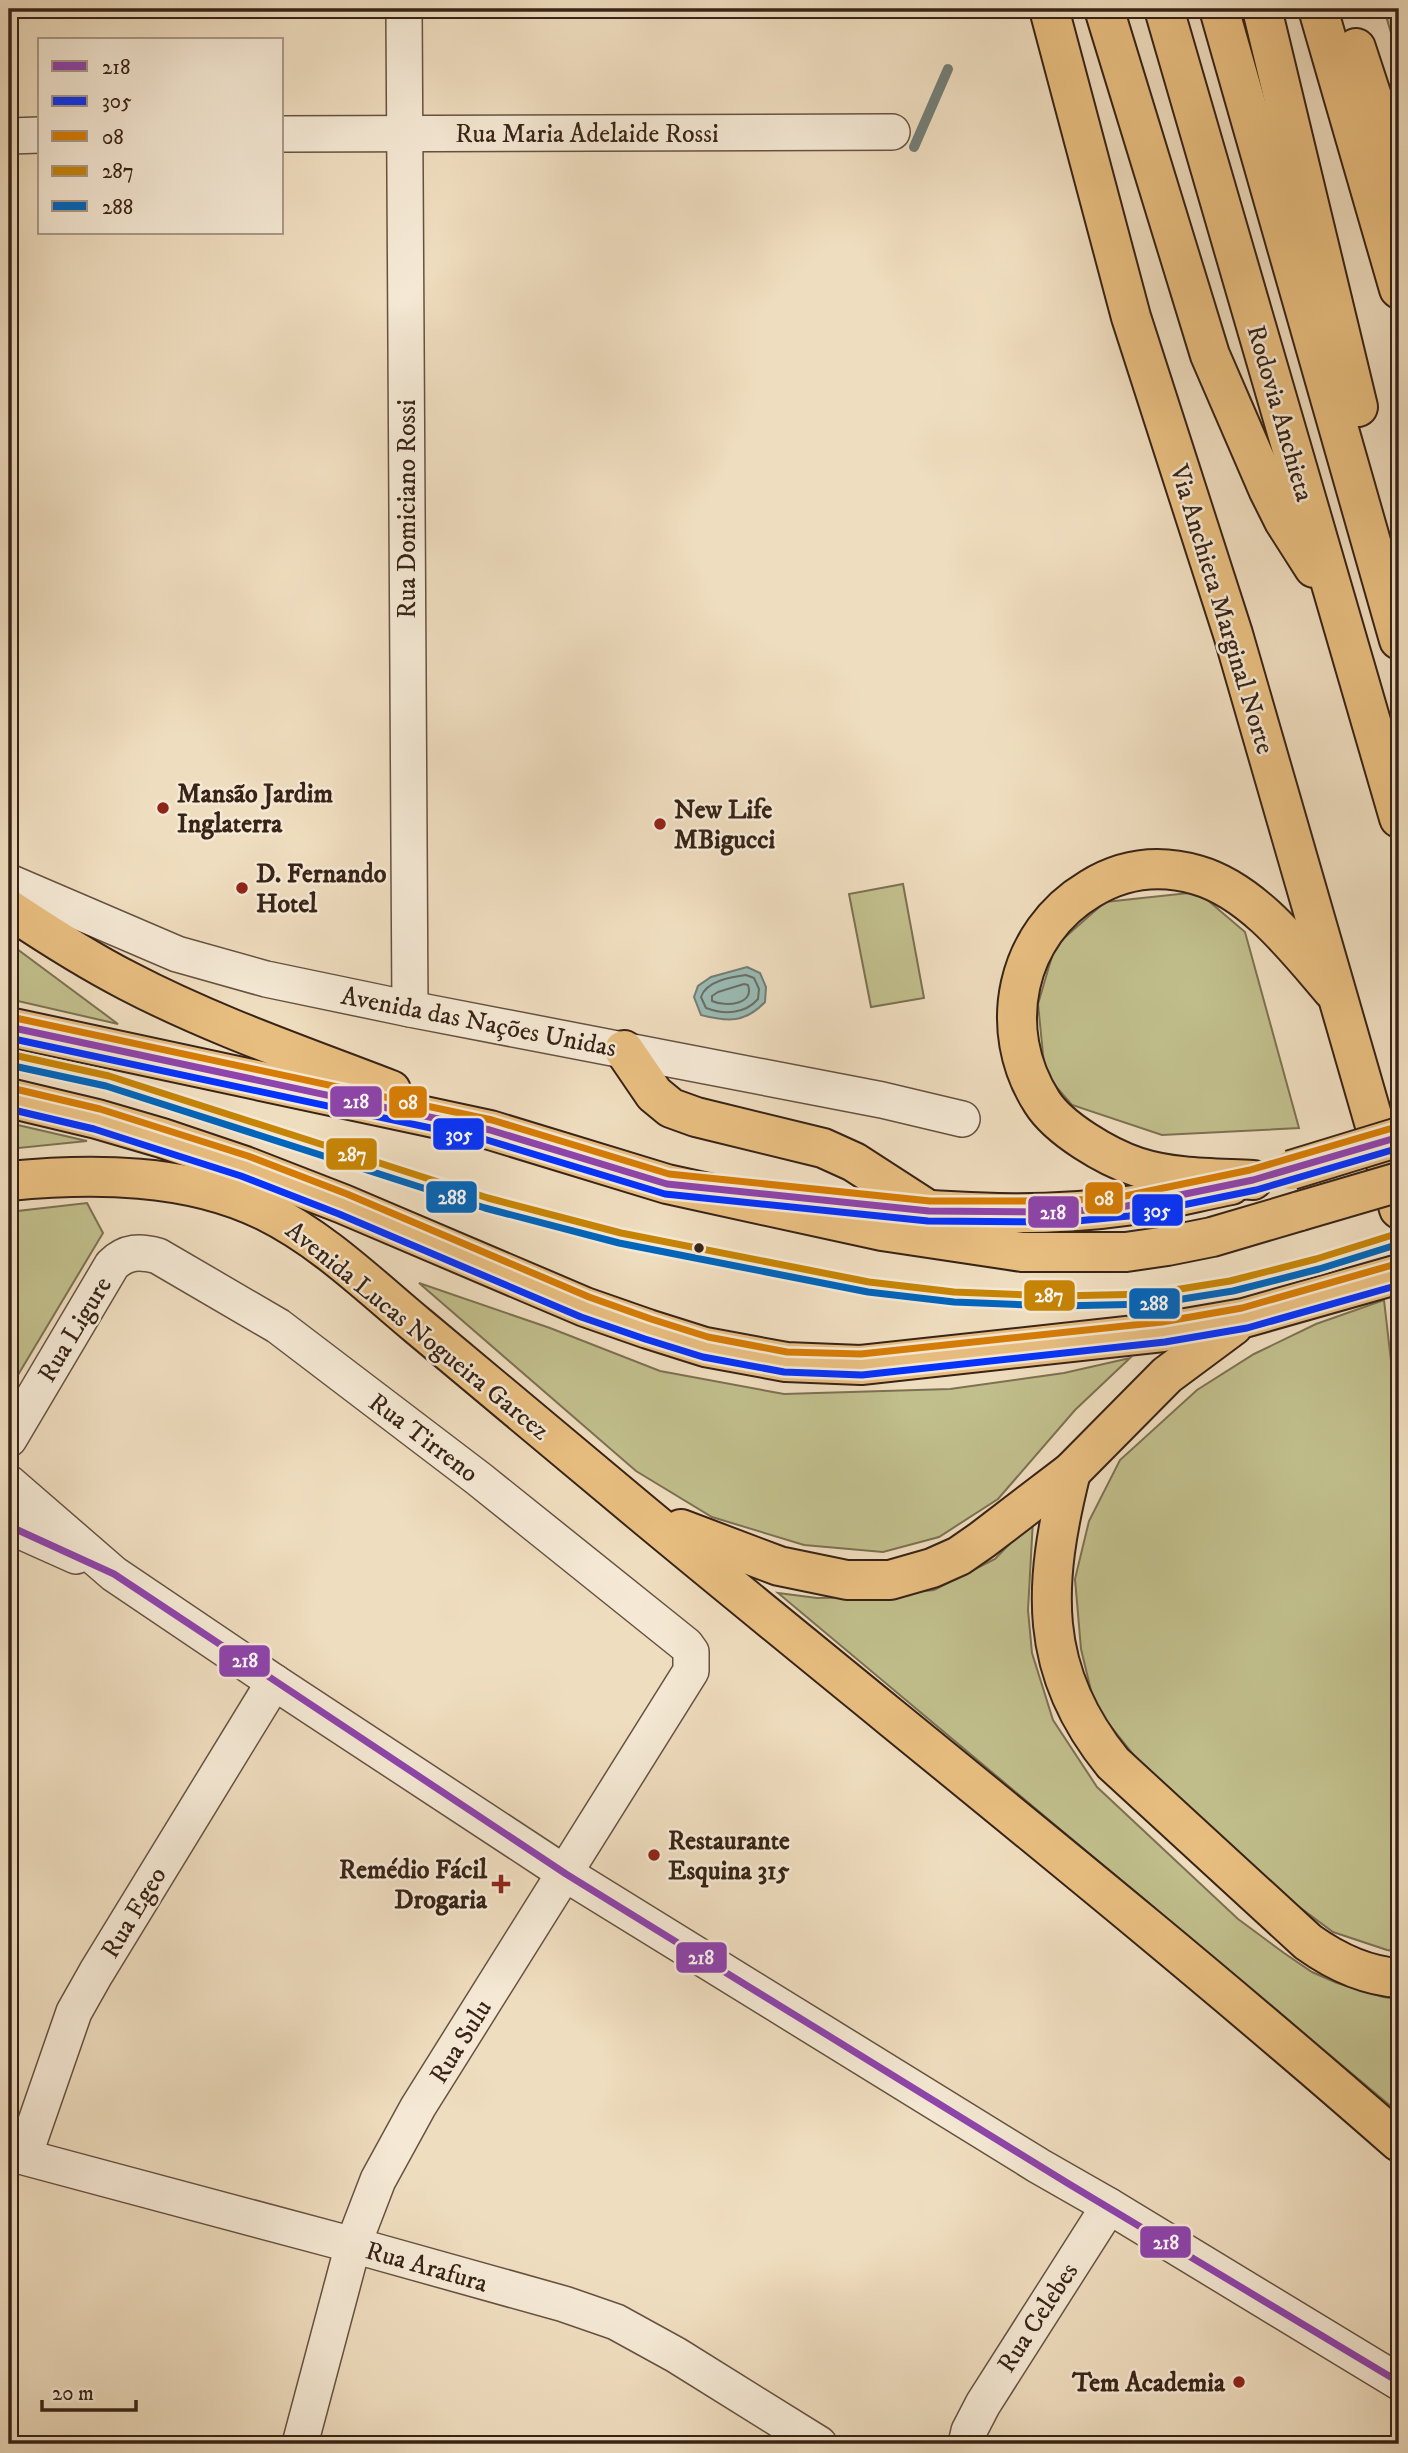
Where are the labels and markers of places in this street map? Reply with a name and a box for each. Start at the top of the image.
place label: Mansão Jardim Inglaterra [177,778,333,841]
place label: New Life MBigucci [674,794,775,857]
marker: Mansão Jardim Inglaterra [155,800,171,816]
marker: New Life MBigucci [652,816,668,832]
place label: D. Fernando Hotel [256,858,387,921]
marker: D. Fernando Hotel [234,880,250,896]
unlabelled marker [692,1241,706,1255]
place label: Restaurante Esquina 315 [668,1825,790,1888]
marker: Restaurante Esquina 315 [646,1847,662,1863]
place label: Remédio Fácil Drogaria [339,1854,488,1917]
marker: Remédio Fácil Drogaria [493,1876,509,1892]
place label: Tem Academia [1071,2367,1226,2400]
marker: Tem Academia [1231,2374,1247,2390]

